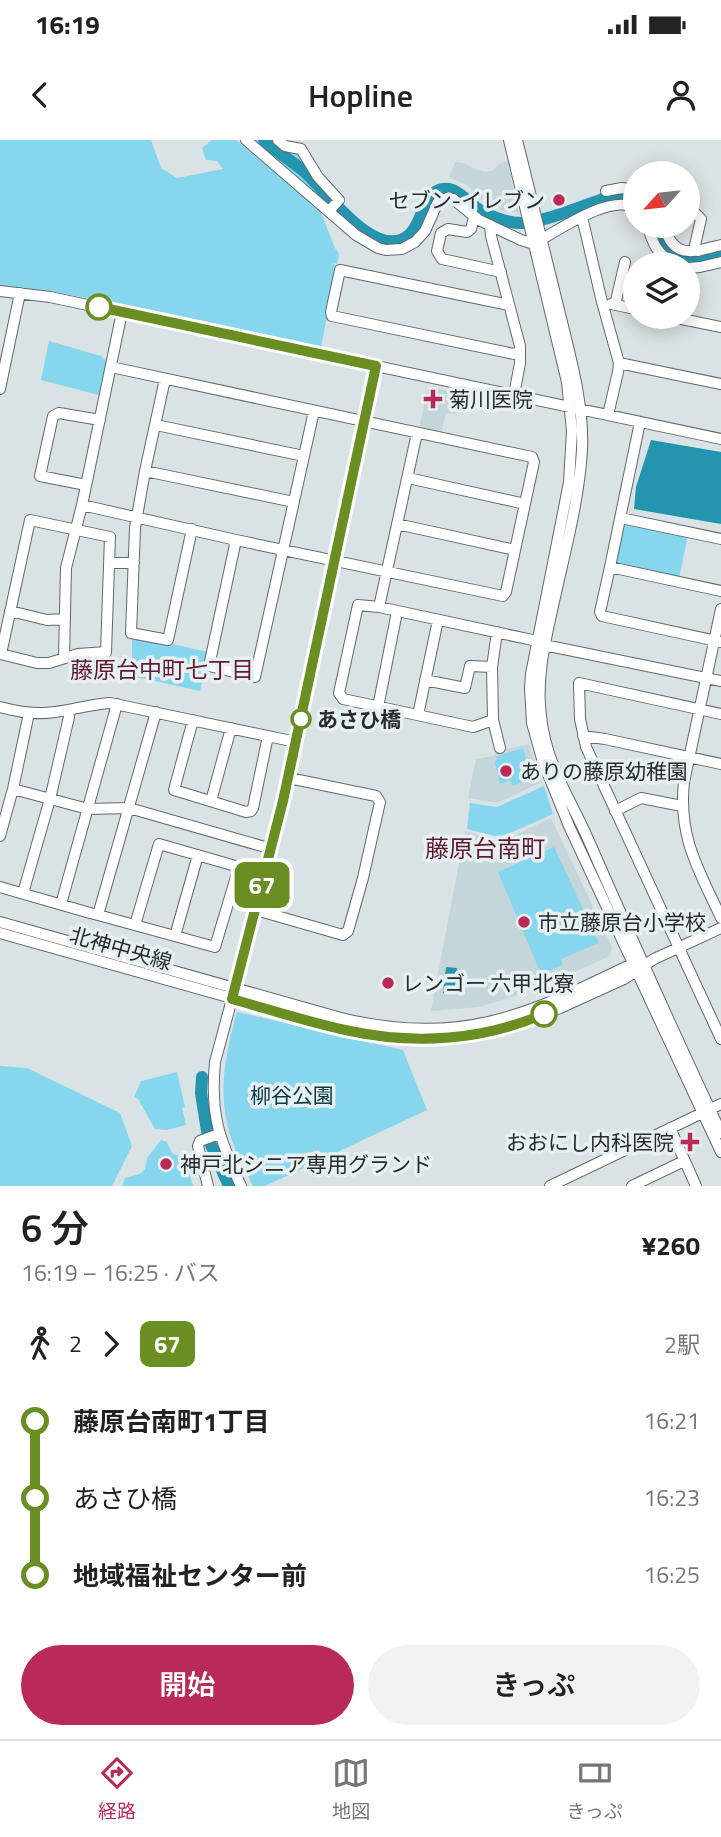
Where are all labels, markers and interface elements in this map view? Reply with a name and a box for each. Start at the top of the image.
text: 16:19 [35,5,100,44]
text: Hopline [308,71,413,119]
icon: back [21,76,59,114]
icon: person [662,76,700,114]
north arrow [623,161,700,238]
map controls [623,161,700,329]
place label: セブン-イレブン [389,184,545,216]
marker: セブン-イレブン [551,192,567,208]
button: layers [623,252,700,329]
unlabelled marker [86,294,112,320]
place label: 菊川医院 [449,383,533,415]
marker: 菊川医院 [423,389,443,409]
district label: 藤原台中町七丁目 [70,652,254,687]
place label: あさひ橋 [317,703,401,735]
marker: あさひ橋 [291,709,311,729]
place label: ありの藤原幼稚園 [520,755,688,787]
marker: ありの藤原幼稚園 [498,763,514,779]
district label: 藤原台南町 [425,830,545,866]
line badge: 67 [230,862,294,908]
text: 67 [249,867,275,903]
place label: 市立藤原台小学校 [538,906,706,938]
marker: 市立藤原台小学校 [516,914,532,930]
street label: 北神中央線 [66,918,176,978]
place label: レンゴー 六甲北寮 [402,967,575,999]
marker: レンゴー 六甲北寮 [380,975,396,991]
unlabelled marker [531,1001,557,1027]
park label: 柳谷公園 [250,1079,334,1111]
place label: おおにし内科医院 [506,1126,674,1158]
marker: おおにし内科医院 [680,1132,700,1152]
place label: 神戸北シニア専用グランド [180,1148,432,1180]
marker: 神戸北シニア専用グランド [158,1156,174,1172]
text: 6 分 [21,1199,89,1257]
text: ¥260 [642,1226,700,1265]
text: 16:19 – 16:25 · バス [21,1255,220,1290]
icon: walk [21,1325,59,1363]
icon: forward [92,1325,130,1363]
text: 2 [69,1326,82,1361]
text: 67 [154,1326,181,1362]
text: 2駅 [664,1327,700,1362]
text: 藤原台南町1丁目 [73,1402,270,1441]
text: 16:21 [643,1403,700,1438]
text: あさひ橋 [73,1479,177,1518]
text: 16:23 [643,1480,700,1515]
text: 地域福祉センター前 [73,1556,307,1595]
text: 16:25 [643,1557,700,1592]
button: 開始 [21,1645,354,1725]
button: きっぷ [368,1645,700,1725]
tab: 経路 [98,1754,136,1825]
tab: 地図 [332,1754,370,1825]
tab: きっぷ [567,1754,623,1825]

